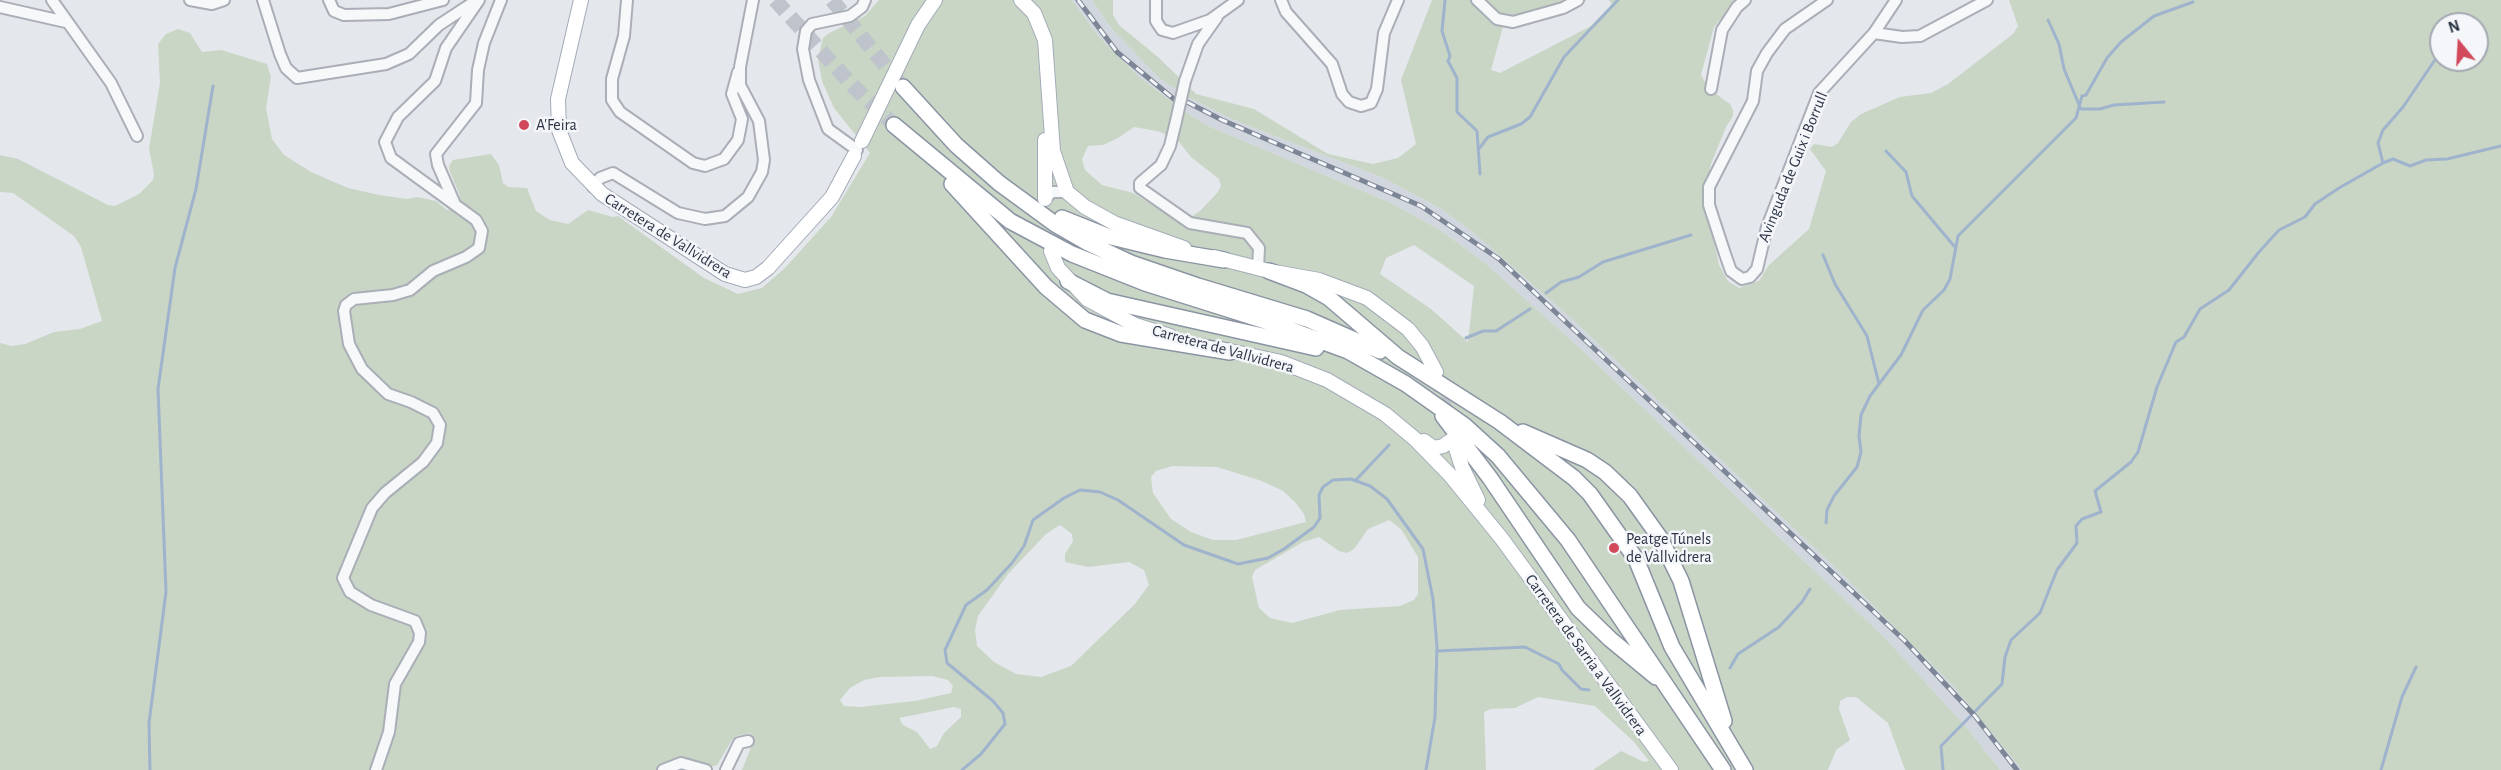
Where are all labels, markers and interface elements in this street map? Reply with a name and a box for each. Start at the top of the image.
north arrow [2429,12,2489,72]
text: N [2446,17,2462,36]
street label: Avinguda de Guix i Borrull [1754,89,1832,245]
place label: A'Feira [536,115,577,135]
marker: A'Feira [517,118,531,132]
street label: Carretera de Vallvidrera [601,189,735,283]
street label: Carretera de Vallvidrera [1150,321,1296,377]
place label: Peatge Túnels de Vallvidrera [1626,529,1712,567]
marker: Peatge Túnels de Vallvidrera [1607,541,1621,555]
street label: Carretera de Sarria a Vallvidrera [1521,571,1651,739]

